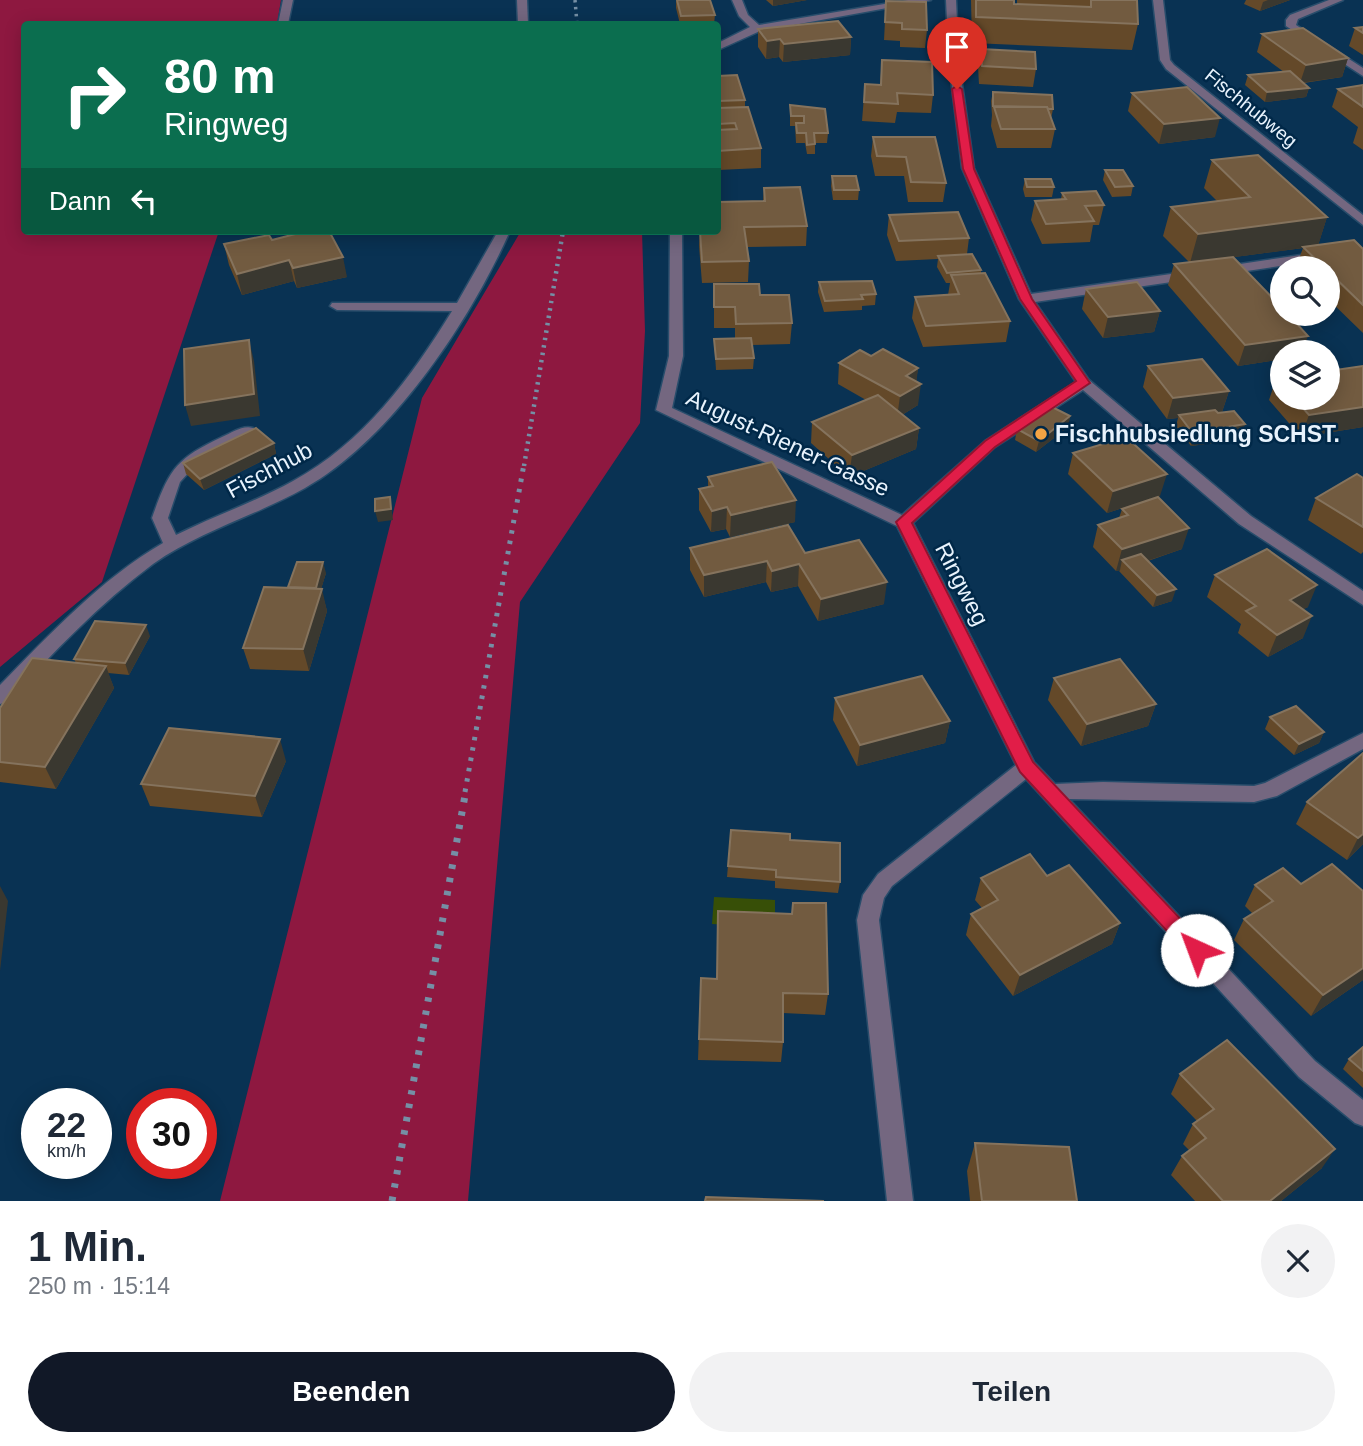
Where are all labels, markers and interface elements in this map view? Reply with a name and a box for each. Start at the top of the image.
pin [927,17,987,89]
icon: arrive [938,28,976,66]
icon: right [49,49,140,140]
text: 80 m [164,49,276,103]
street label: Fischhubweg [1201,65,1301,151]
text: Ringweg [164,106,289,142]
icon: left [125,182,163,220]
text: Dann [49,186,111,216]
map controls [1270,256,1340,410]
button: search [1270,256,1340,326]
button: layers [1270,340,1340,410]
street label: August-Riener-Gasse [682,384,894,502]
place label: Fischhubsiedlung SCHST. [1055,421,1340,447]
marker: Fischhubsiedlung SCHST. [1033,426,1049,442]
street label: Fischhub [222,437,316,503]
street label: Ringweg [930,538,994,630]
position arrow [1160,913,1234,987]
speed limit sign: 30 [126,1088,217,1179]
text: 22 [47,1105,86,1144]
text: km/h [47,1141,86,1161]
text: 1 Min. [28,1223,147,1270]
button: close [1261,1224,1335,1298]
text: 250 m · 15:14 [28,1273,170,1299]
button: Beenden [28,1352,675,1432]
button: Teilen [689,1352,1335,1432]

